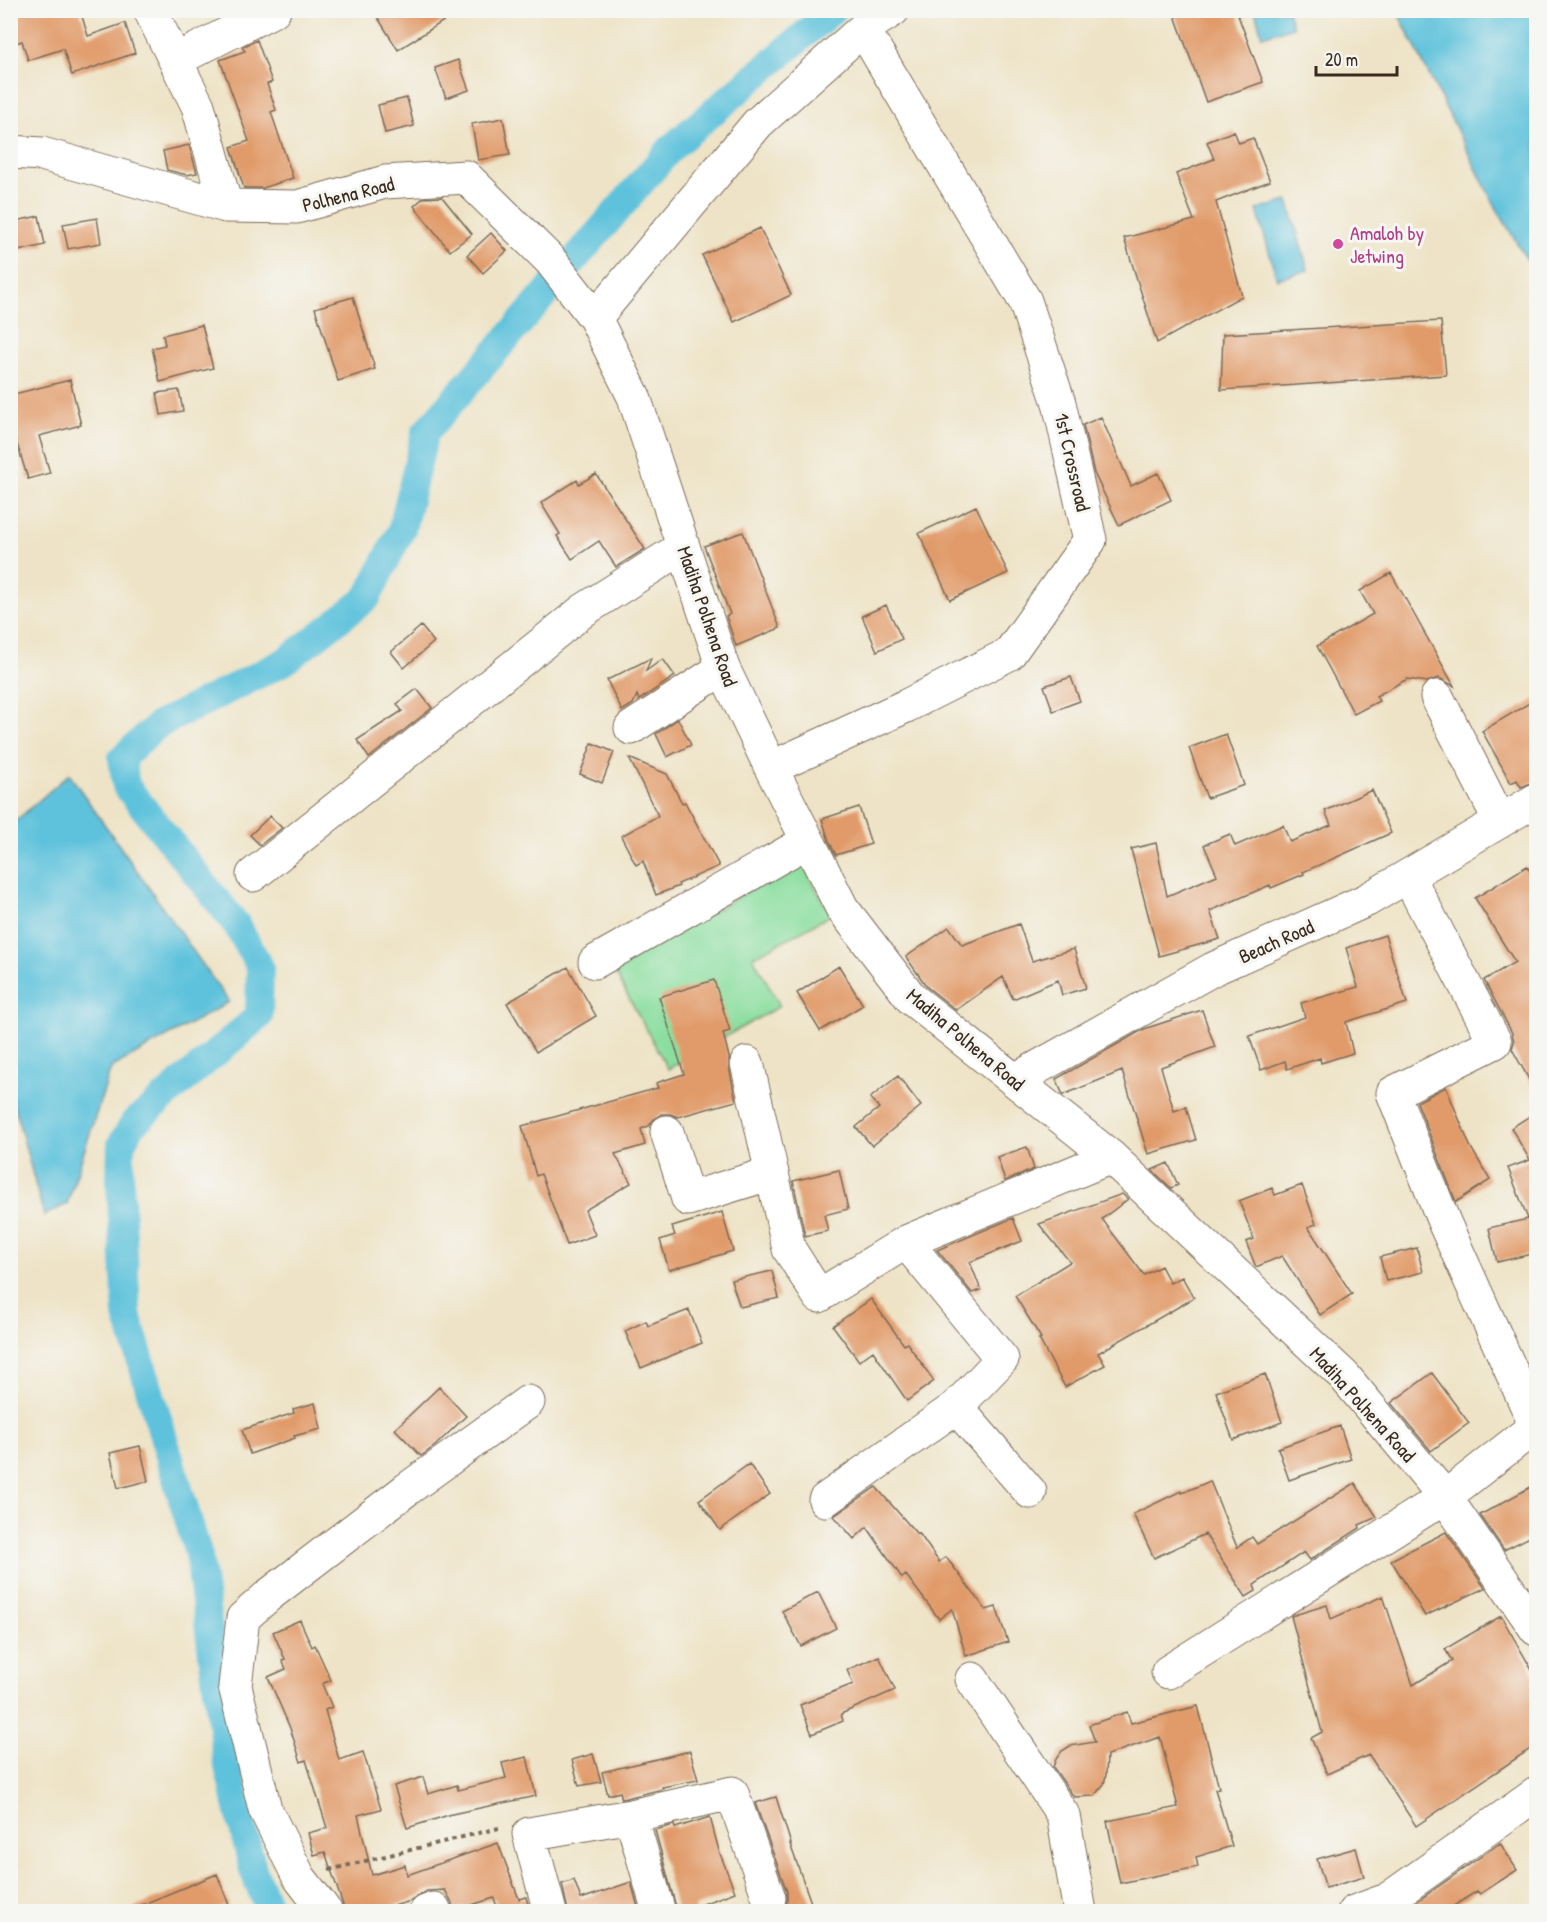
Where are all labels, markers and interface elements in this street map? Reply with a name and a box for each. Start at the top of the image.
scale bar [1316,39,1397,77]
text: 20 m [1325,47,1358,72]
street label: Polhena Road [299,170,397,218]
place label: Amaloh by Jetwing [1350,219,1424,269]
marker: Amaloh by Jetwing [1331,237,1345,251]
street label: 1st Crossroad [1049,410,1097,514]
street label: Madiha Polhena Road [671,542,745,690]
street label: Beach Road [1234,912,1318,969]
street label: Madiha Polhena Road [901,982,1031,1097]
street label: Madiha Polhena Road [1304,1341,1422,1468]

